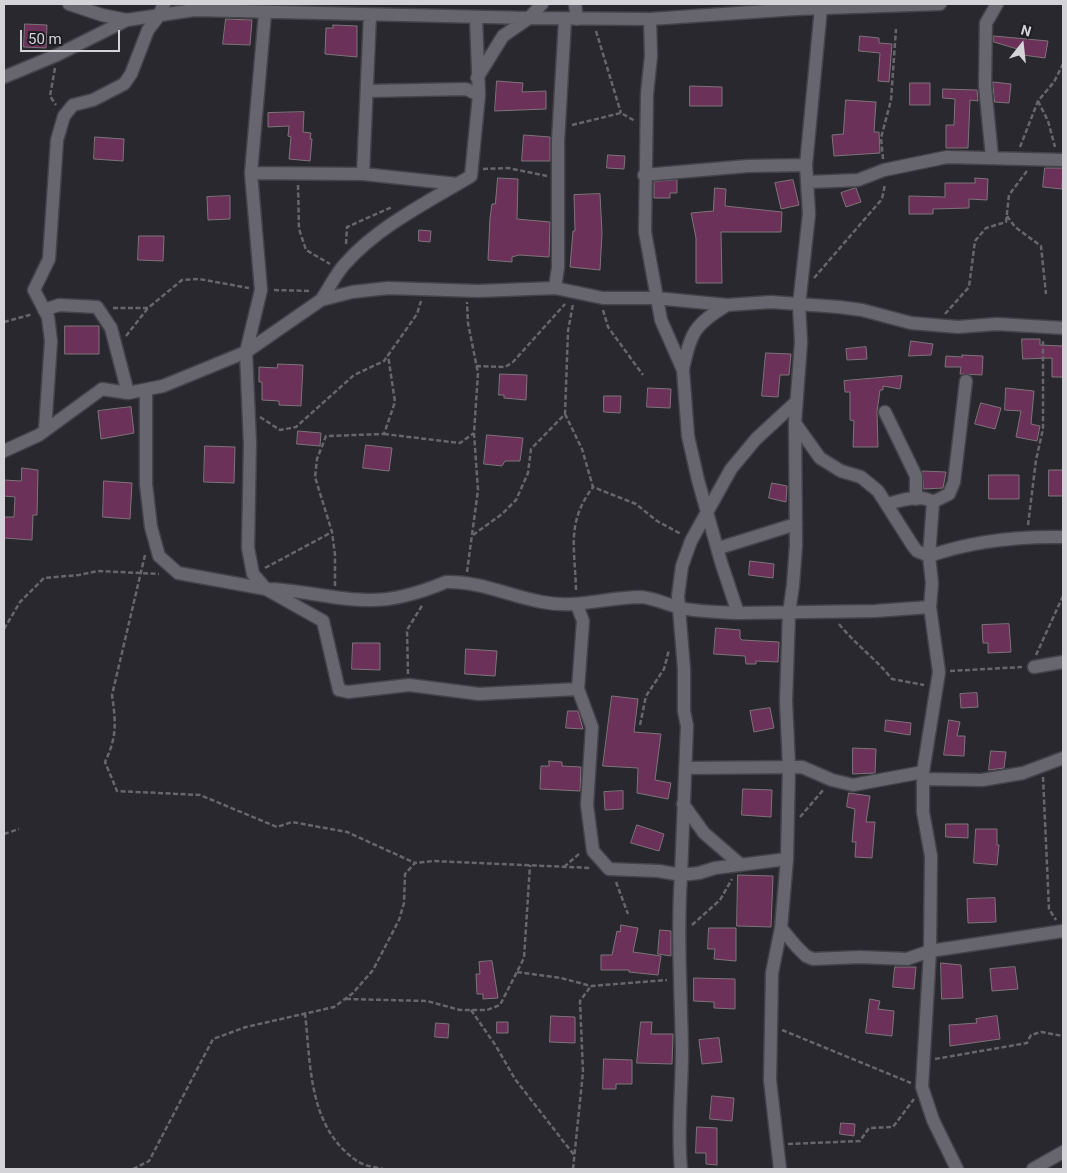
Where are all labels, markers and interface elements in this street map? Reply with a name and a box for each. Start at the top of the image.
scale bar [22,20,122,52]
north arrow [997,20,1047,70]
text: N [1019,22,1033,40]
text: 50 m [28,30,62,48]

